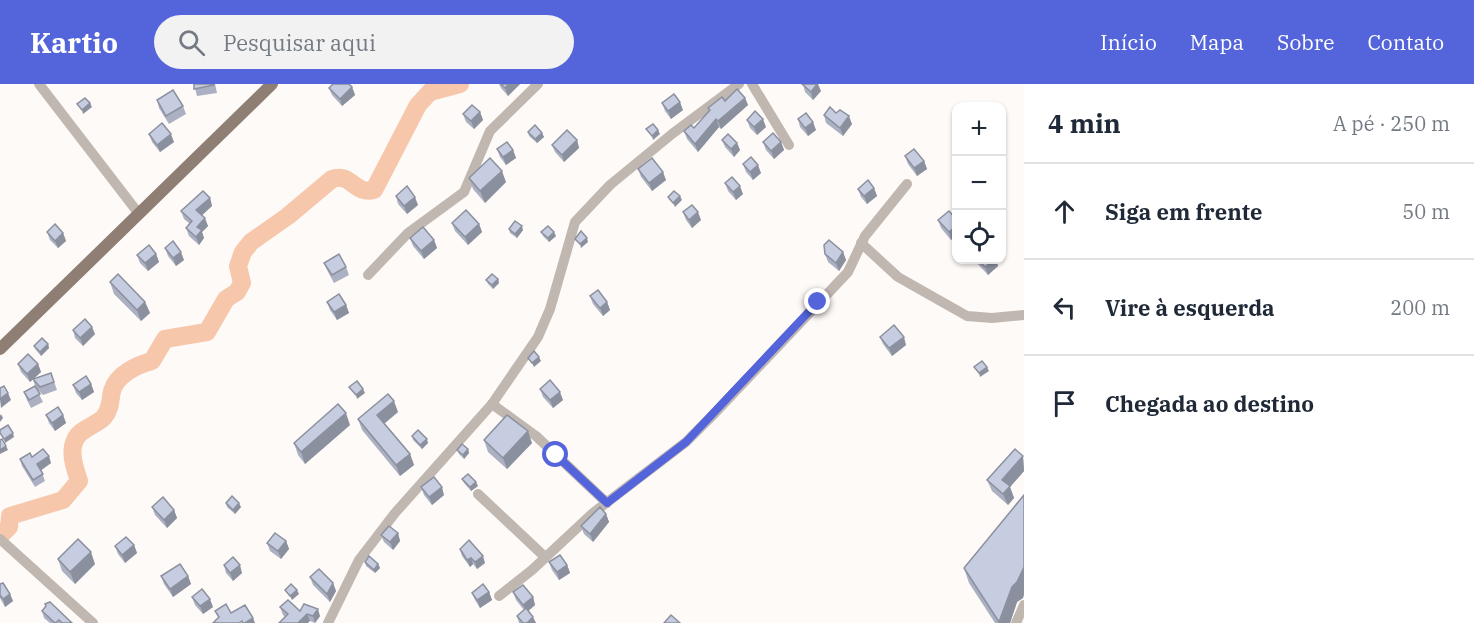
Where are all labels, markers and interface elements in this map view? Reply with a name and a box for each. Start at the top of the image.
search box [154,15,574,69]
text: Kartio [30,24,118,61]
icon: search [175,26,208,59]
text: Pesquisar aqui [223,28,376,57]
text: Início [1100,28,1157,56]
text: Mapa [1190,28,1244,56]
text: Sobre [1277,28,1334,56]
text: Contato [1367,28,1444,56]
map controls [952,102,1006,264]
button: + [952,102,1006,156]
text: 4 min [1048,106,1121,140]
text: A pé · 250 m [1333,110,1450,137]
button: − [952,156,1006,210]
icon: ahead [1048,195,1081,228]
text: Siga em frente [1105,197,1262,226]
text: 50 m [1402,198,1450,225]
button: locate [952,210,1006,264]
route end [804,288,830,314]
icon: left [1048,291,1081,324]
text: Vire à esquerda [1105,293,1275,322]
text: 200 m [1390,294,1450,321]
icon: arrive [1048,387,1081,420]
text: Chegada ao destino [1105,389,1314,418]
route start [542,441,568,467]

